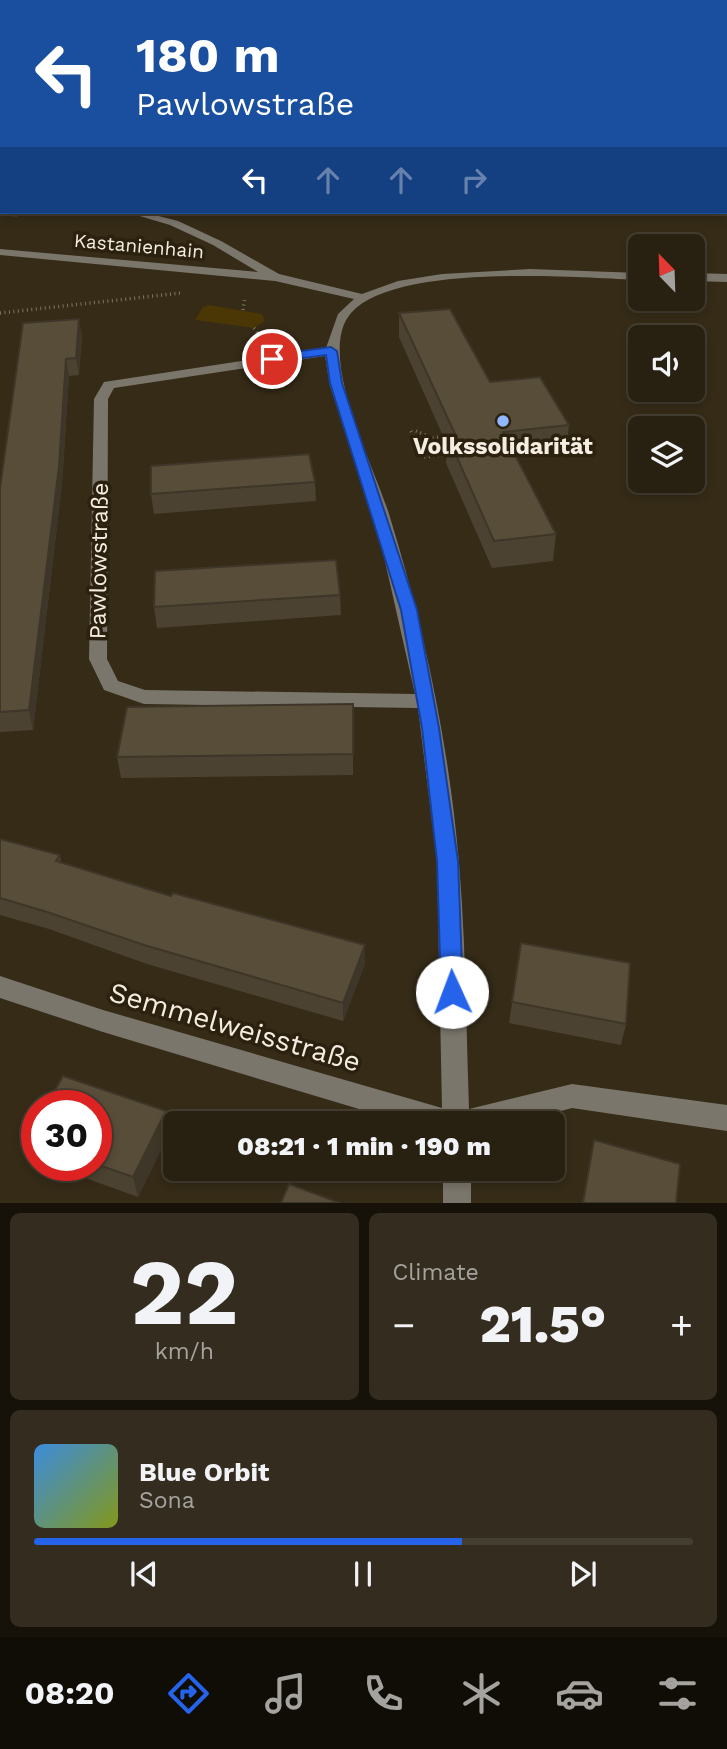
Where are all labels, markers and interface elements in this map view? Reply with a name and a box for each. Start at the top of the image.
text: 180 m [136,26,280,84]
icon: left [21,28,112,119]
text: Pawlowstraße [136,85,354,123]
icon: left [236,161,274,199]
icon: ahead [309,161,347,199]
icon: ahead [382,161,420,199]
icon: right [455,161,493,199]
street label: Kastanienhain [73,229,205,263]
north arrow [628,234,705,312]
map controls [628,234,705,493]
button: sound [628,325,705,402]
pin [242,329,302,389]
icon: arrive [253,340,291,378]
marker: Volkssolidarität [495,413,511,429]
button: layers [628,416,705,493]
place label: Volkssolidarität [413,433,593,460]
street label: Pawlowstraße [84,482,114,640]
position arrow [415,955,489,1029]
street label: Semmelweisstraße [106,975,364,1079]
speed limit sign: 30 [21,1090,112,1181]
text: 08:21 · 1 min · 190 m [237,1131,491,1161]
text: 22 [130,1239,238,1346]
text: Climate [393,1259,479,1286]
text: 21.5° [479,1294,606,1355]
text: − [393,1303,415,1347]
text: + [670,1303,693,1347]
text: km/h [155,1338,214,1365]
text: Blue Orbit [139,1457,269,1487]
text: Sona [139,1487,195,1514]
icon: previous [125,1555,163,1593]
icon: pause [344,1555,382,1593]
icon: next [564,1555,602,1593]
icon: directions [164,1669,213,1718]
icon: music [261,1669,310,1718]
icon: phone [359,1669,408,1718]
icon: climate [457,1669,506,1718]
icon: car [555,1669,604,1718]
icon: filters [653,1669,702,1718]
text: 08:20 [24,1674,115,1712]

